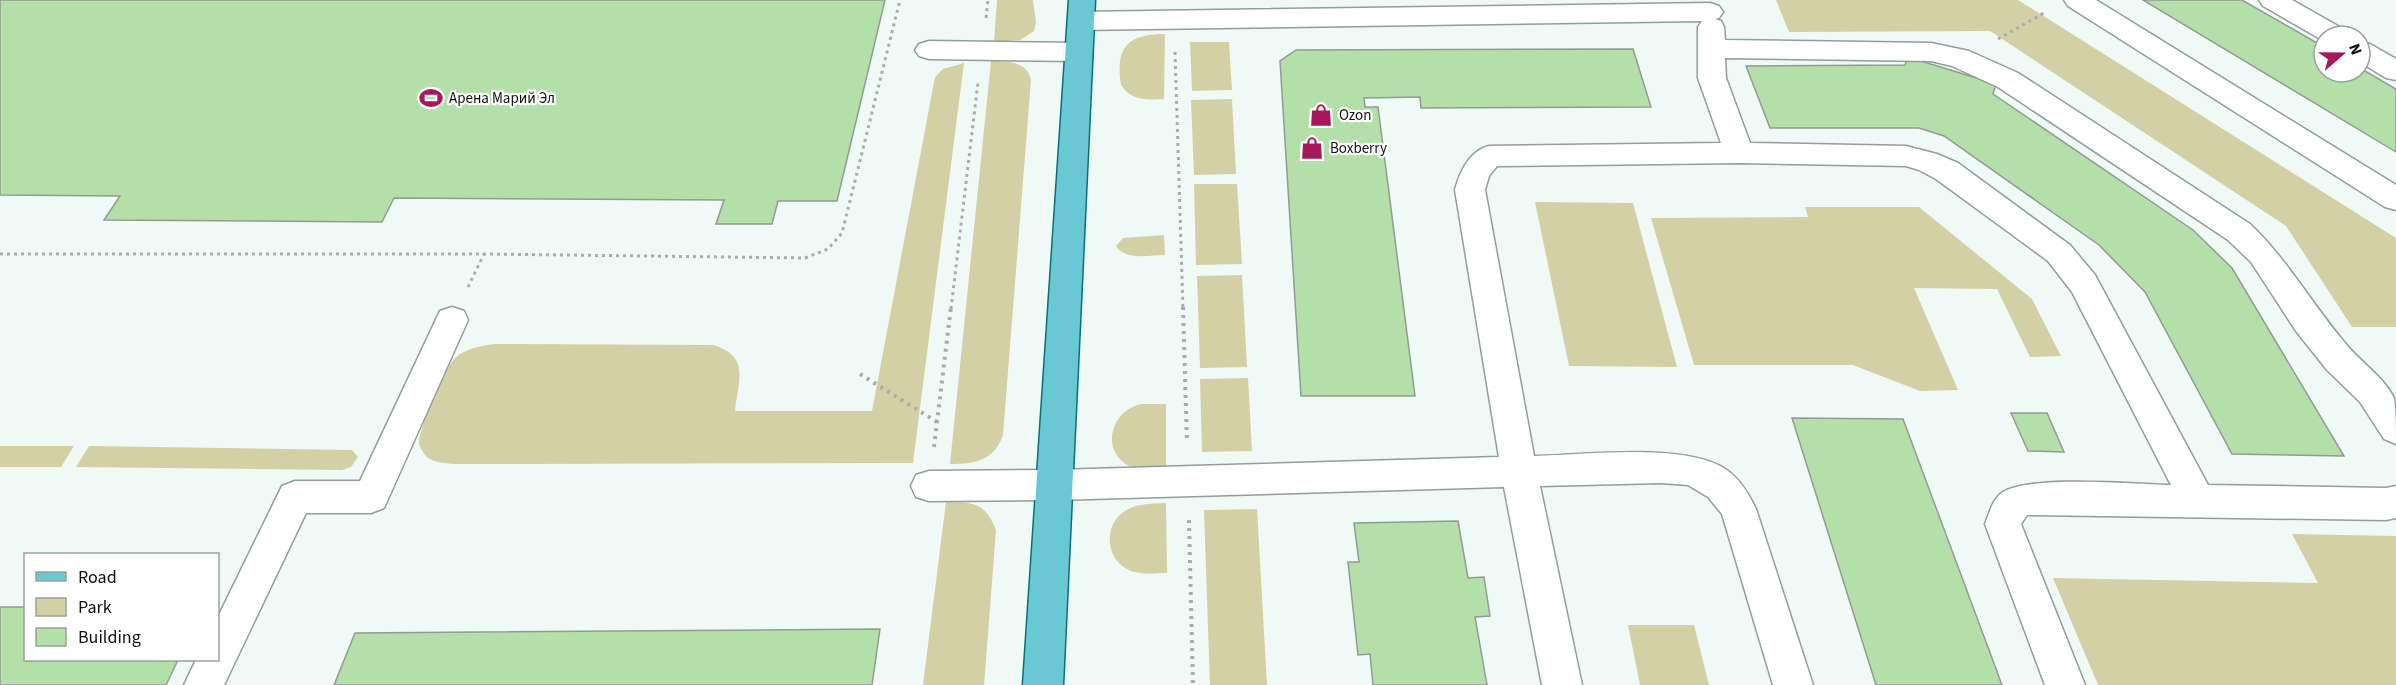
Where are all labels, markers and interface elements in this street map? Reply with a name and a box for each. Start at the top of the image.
north arrow [2312,24,2372,84]
text: N [2343,40,2367,58]
sports icon: Арена Марий Эл [418,85,444,111]
place label: Арена Марий Эл [449,88,555,109]
shop icon: Ozon [1308,102,1334,128]
place label: Ozon [1339,105,1371,126]
shop icon: Boxberry [1299,135,1325,161]
place label: Boxberry [1330,138,1387,159]
legend [24,553,219,661]
text: Road [78,565,117,590]
text: Park [78,595,112,620]
text: Building [78,625,141,650]

